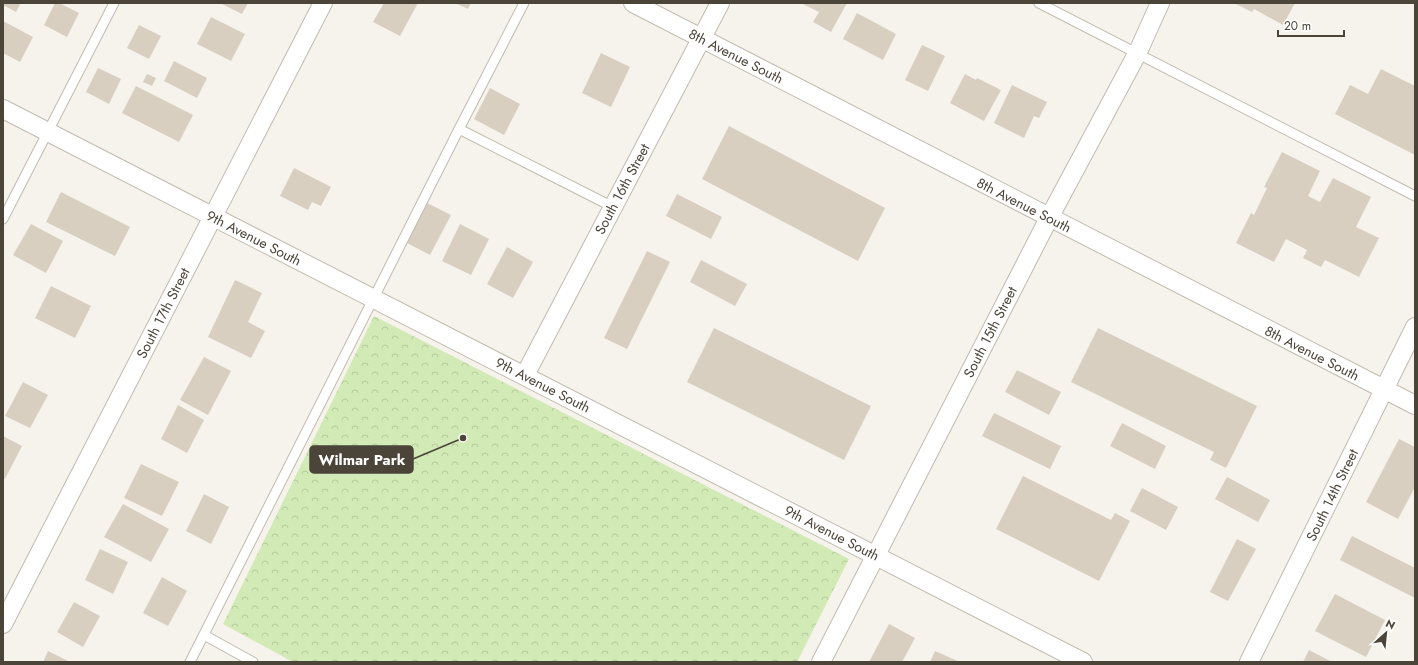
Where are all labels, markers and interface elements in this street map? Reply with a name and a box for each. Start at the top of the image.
scale bar [1278,12,1344,38]
text: 20 m [1284,17,1311,35]
street label: 8th Avenue South [685,24,787,88]
street label: South 16th Street [590,139,655,238]
street label: 8th Avenue South [973,173,1075,237]
street label: 9th Avenue South [203,205,305,271]
street label: South 17th Street [131,264,195,362]
street label: South 15th Street [958,282,1022,381]
street label: 8th Avenue South [1261,321,1363,385]
street label: 9th Avenue South [492,352,594,418]
street label: South 14th Street [1301,445,1363,544]
callout: Wilmar Park [310,446,413,473]
text: Wilmar Park [318,449,406,471]
street label: 9th Avenue South [781,500,883,566]
north arrow [1366,613,1406,653]
text: N [1383,615,1398,633]

